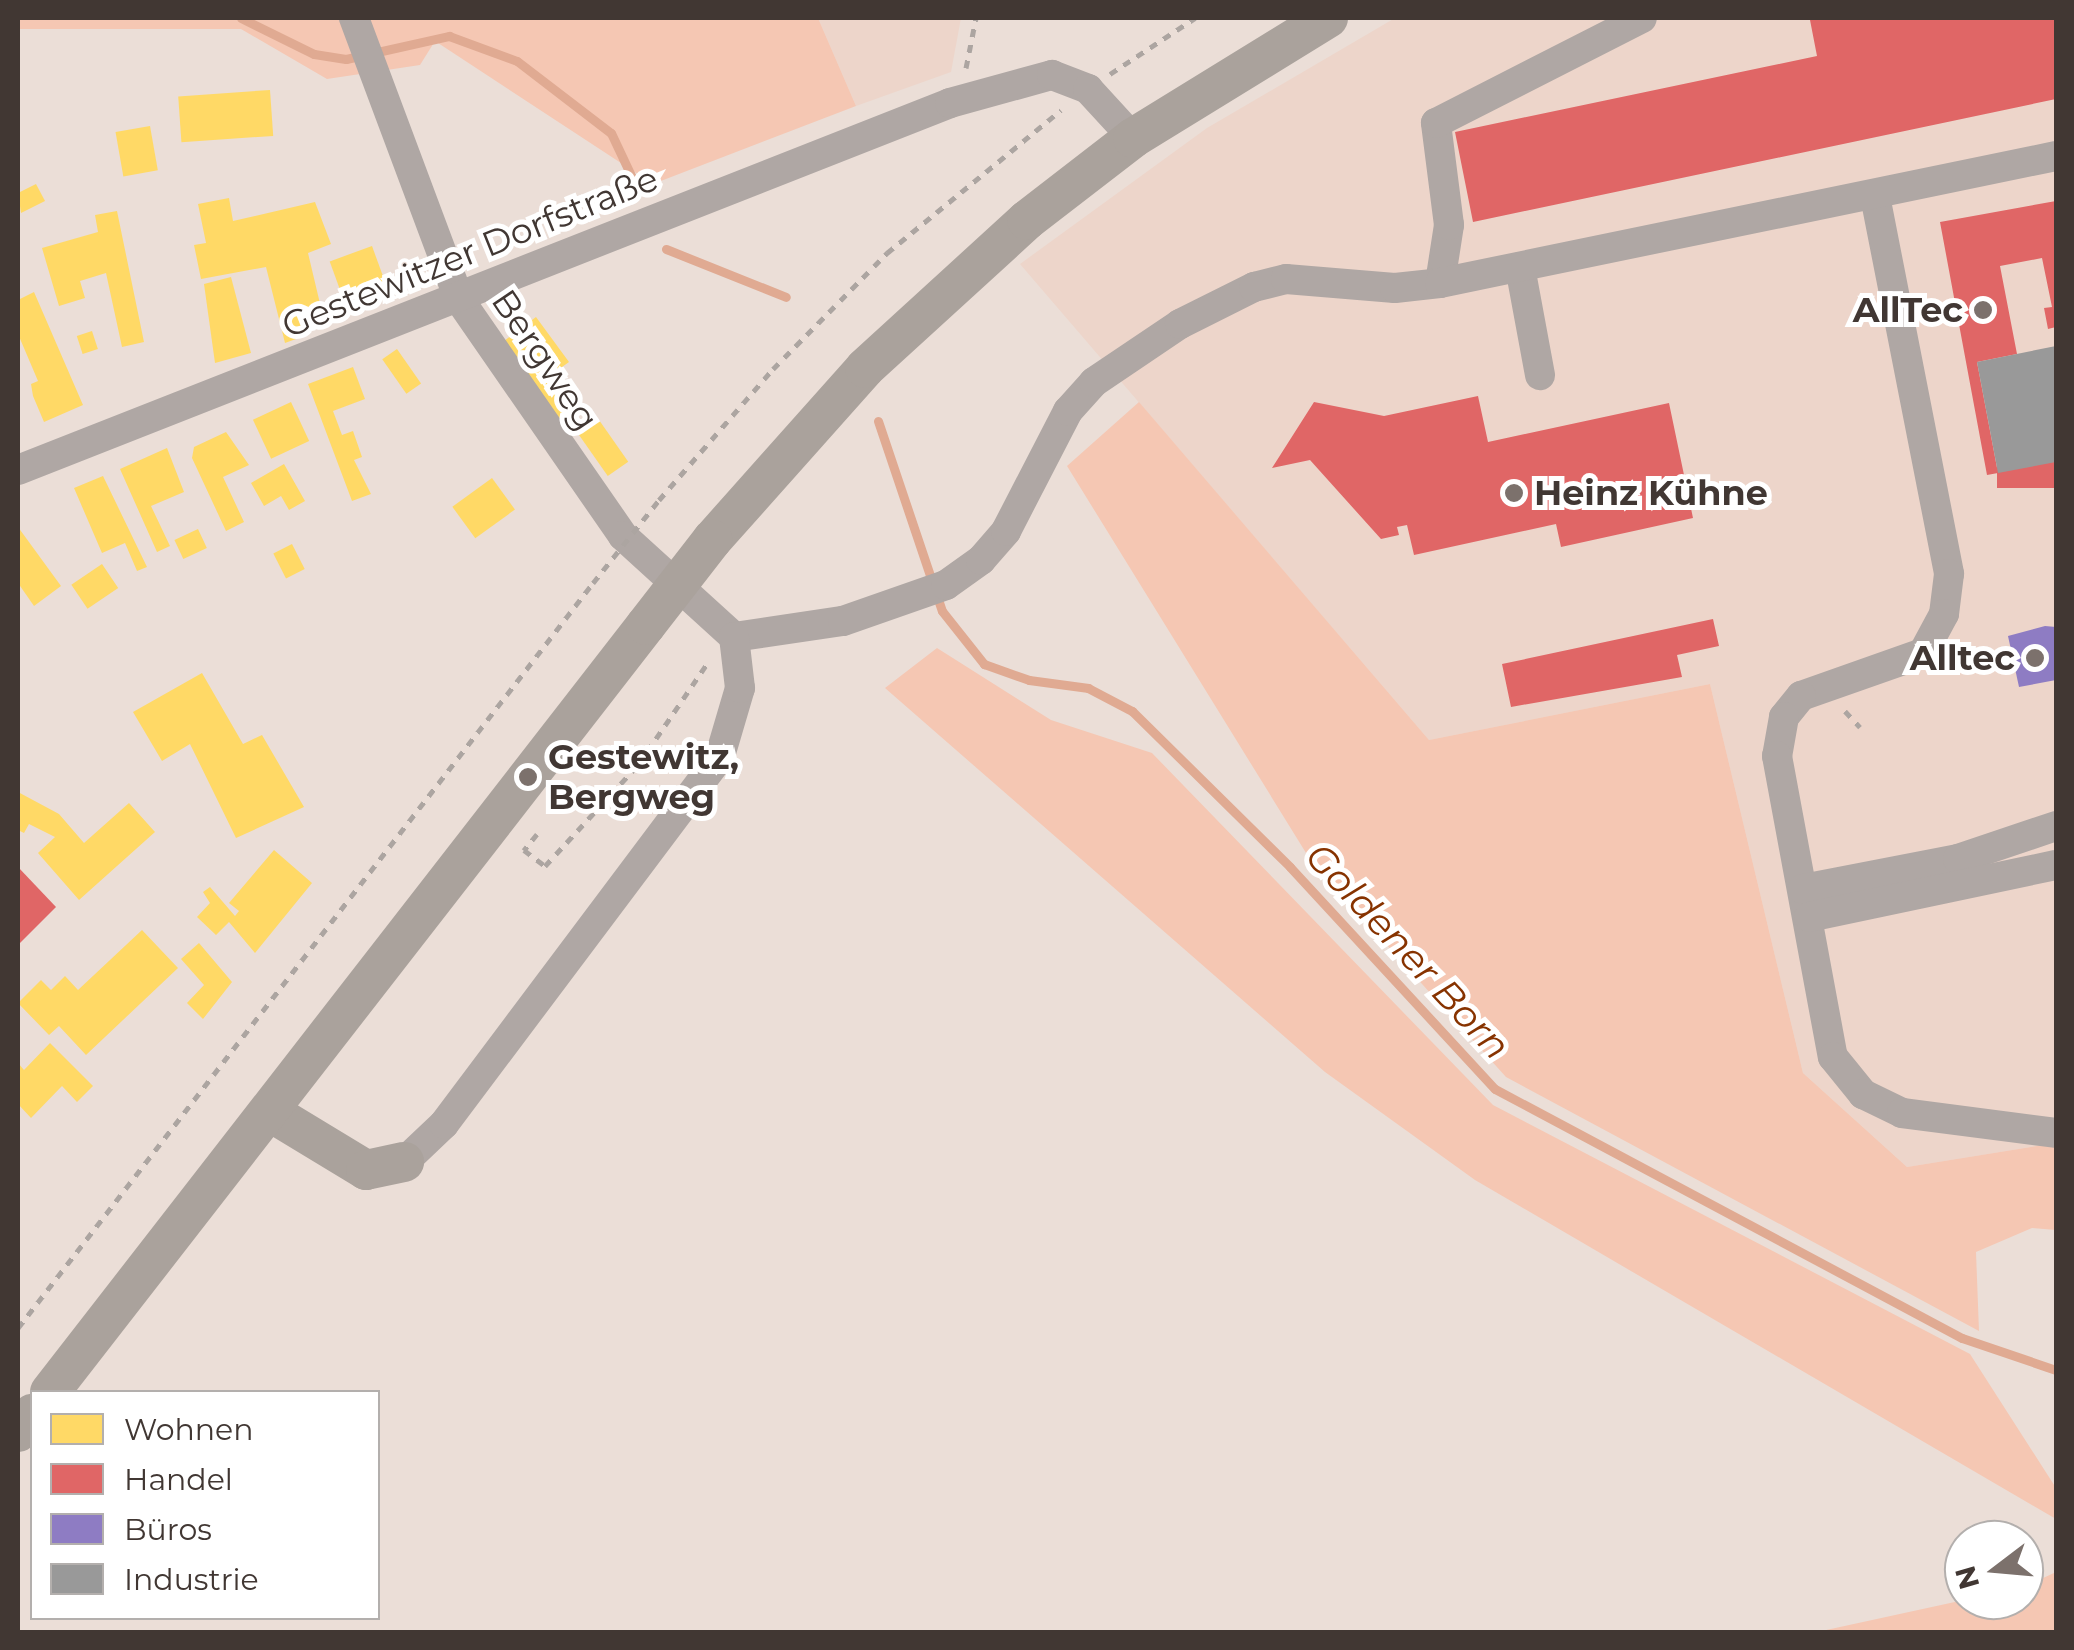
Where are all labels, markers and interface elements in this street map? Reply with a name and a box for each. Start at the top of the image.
street label: Gestewitzer Dorfstraße [276,157,664,347]
street label: Bergweg [483,282,607,438]
place label: AllTec [1853,289,1963,331]
marker: AllTec [1972,299,1994,321]
place label: Heinz Kühne [1534,472,1768,514]
marker: Heinz Kühne [1503,482,1525,504]
place label: Alltec [1910,637,2015,679]
marker: Alltec [2024,647,2046,669]
place label: Gestewitz, Bergweg [548,736,739,818]
marker: Gestewitz, Bergweg [517,766,539,788]
water label: Goldener Born [1296,833,1520,1069]
legend [30,1390,380,1620]
text: Wohnen [124,1411,253,1448]
text: Handel [124,1461,233,1498]
text: Büros [124,1511,212,1548]
north arrow [1944,1520,2044,1620]
text: Industrie [124,1561,259,1598]
text: N [1948,1562,1987,1593]

